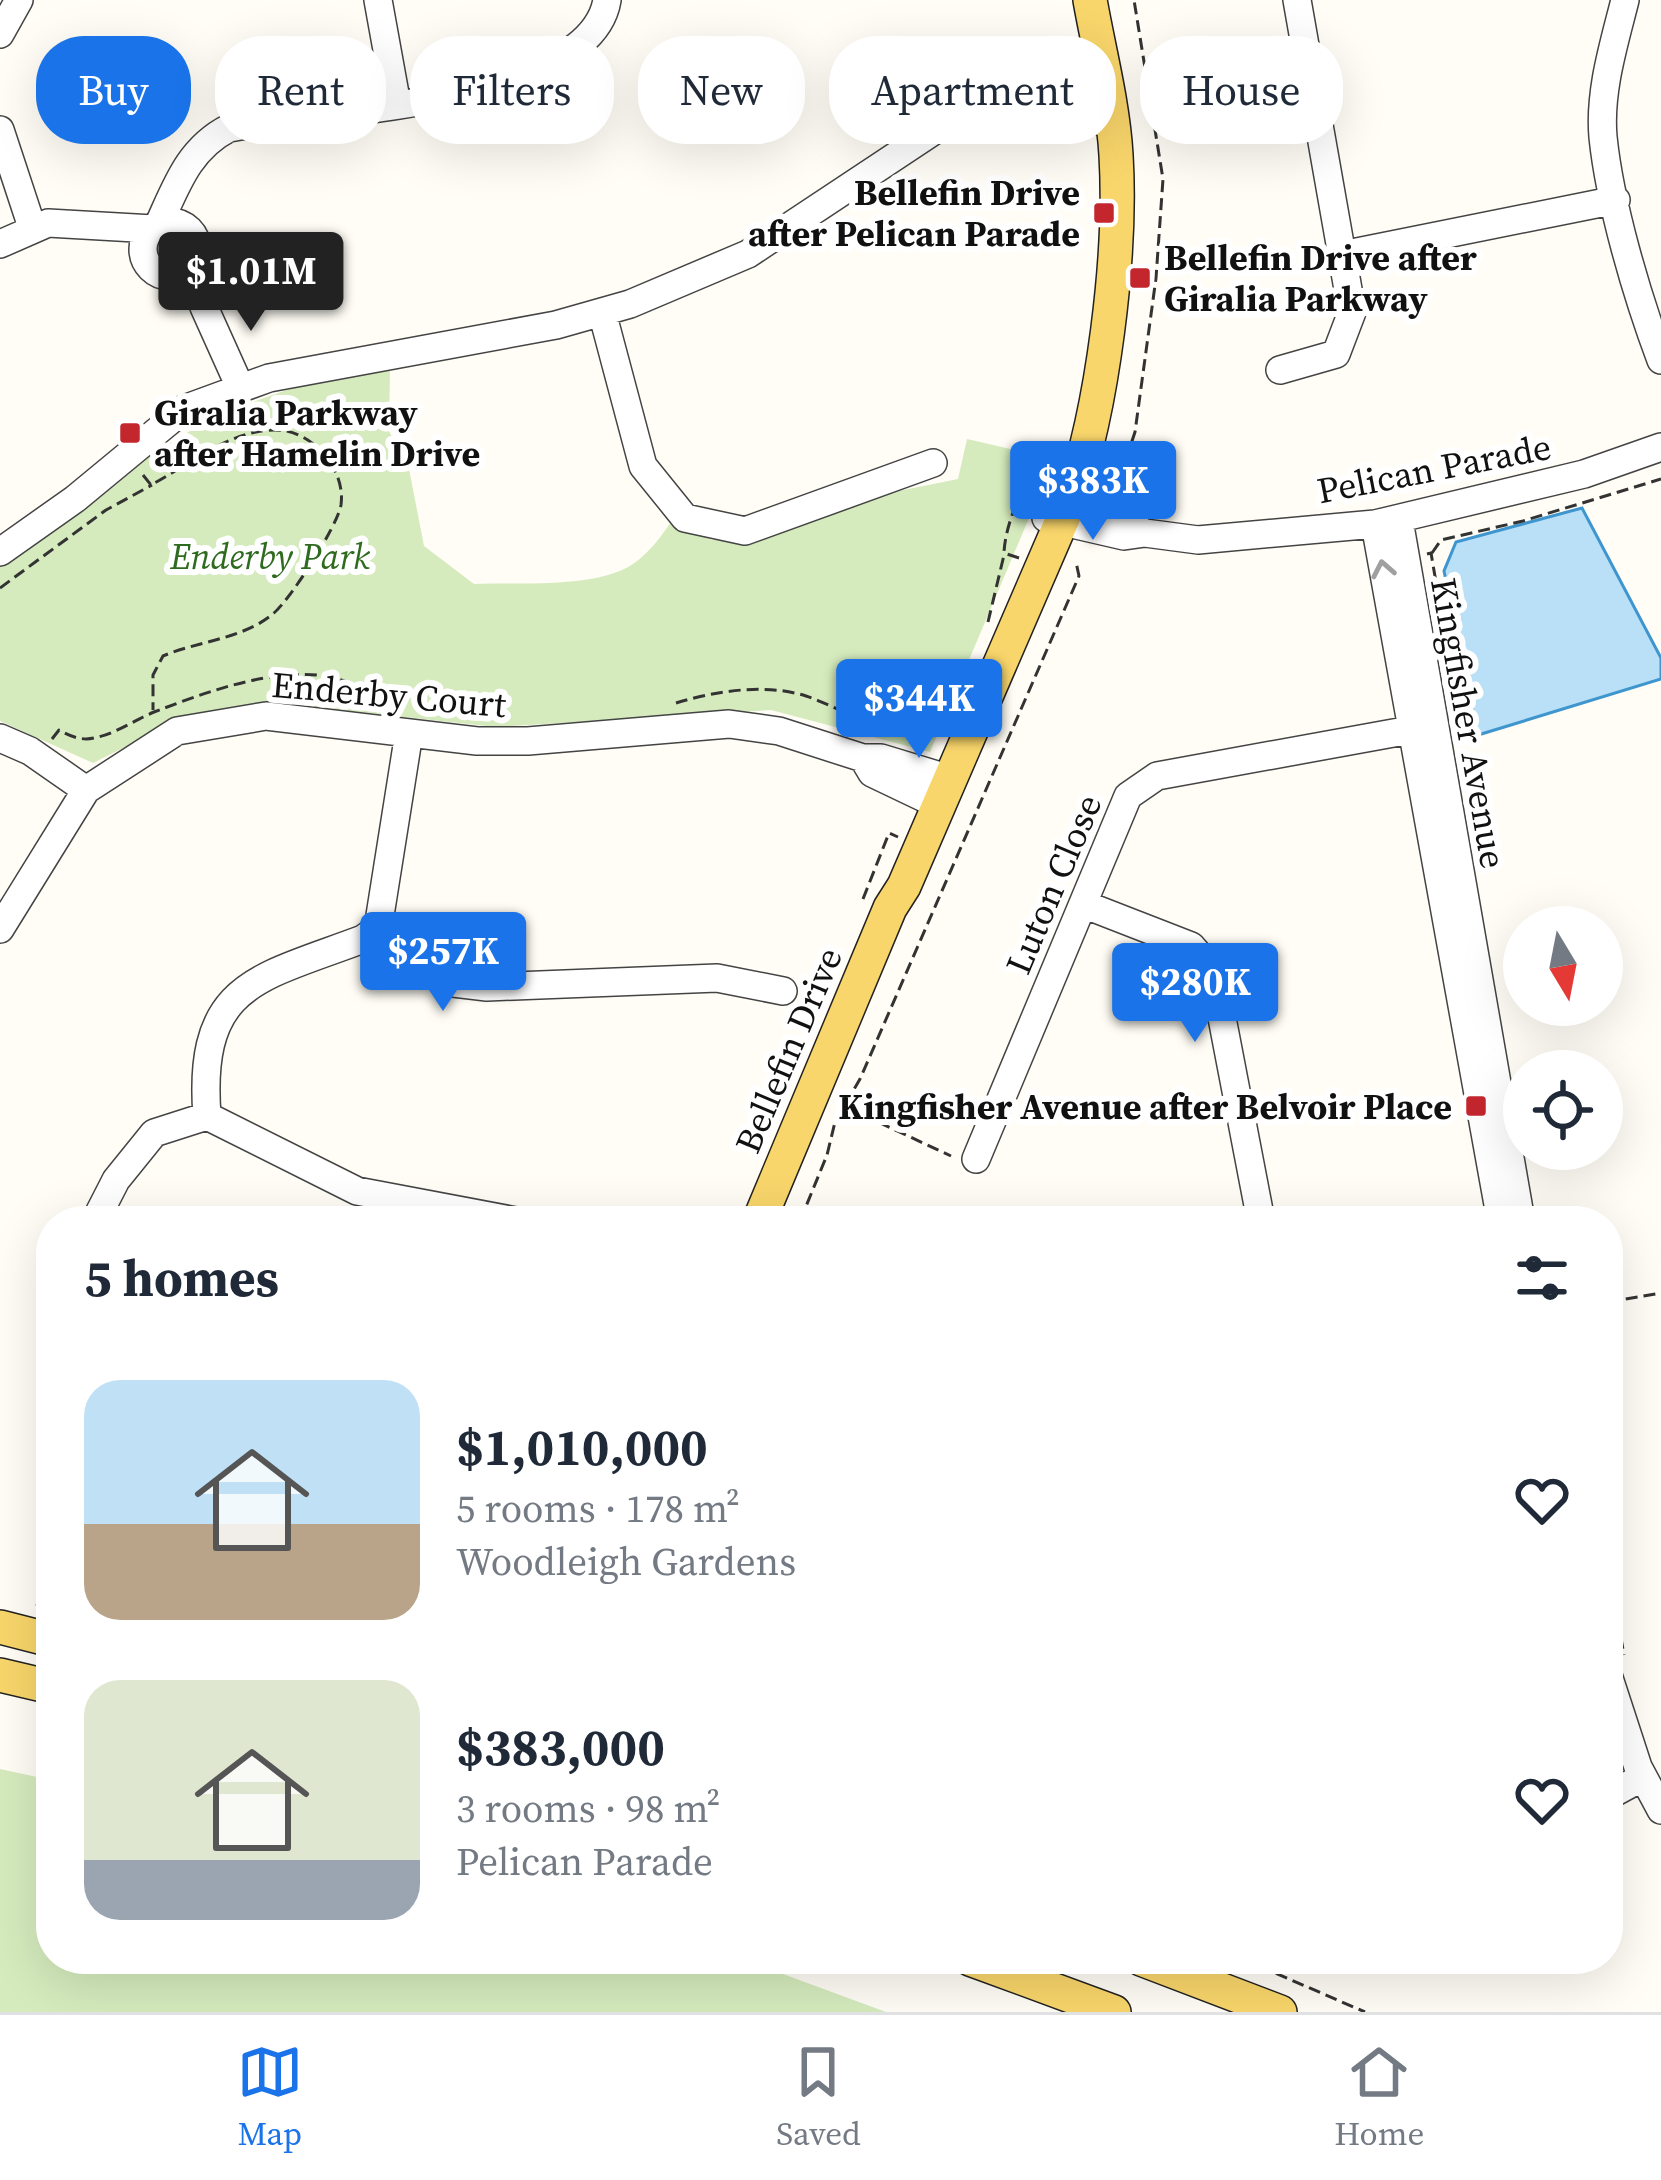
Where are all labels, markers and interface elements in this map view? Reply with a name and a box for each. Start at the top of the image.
chip: Buy [36,36,191,144]
chip: Rent [215,36,386,144]
chip: Filters [410,36,614,144]
chip: New [638,36,805,144]
chip: Apartment [829,36,1116,144]
chip: House [1140,36,1343,144]
place label: Bellefin Drive after Pelican Parade [748,168,1080,258]
marker: Bellefin Drive after Pelican Parade [1091,200,1117,226]
pin: $1.01M [153,232,349,334]
place label: Bellefin Drive after Giralia Parkway [1164,233,1477,323]
text: $1.01M [185,244,317,297]
marker: Bellefin Drive after Giralia Parkway [1127,265,1153,291]
place label: Giralia Parkway after Hamelin Drive [154,388,480,478]
marker: Giralia Parkway after Hamelin Drive [117,420,143,446]
street label: Pelican Parade [1313,422,1555,515]
pin: $383K [1009,441,1177,543]
text: $383K [1037,453,1149,506]
park label: Enderby Park [169,532,371,581]
one-way arrow [1371,559,1397,579]
street label: Kingfisher Avenue [1419,574,1518,872]
pin: $344K [835,659,1003,761]
street label: Enderby Court [270,660,508,729]
text: $344K [863,671,975,724]
street label: Luton Close [994,787,1113,981]
north arrow [1503,906,1623,1026]
map controls [1503,906,1623,1170]
pin: $257K [359,912,527,1014]
text: $257K [387,924,499,977]
street label: Bellefin Drive [723,940,854,1161]
pin: $280K [1111,943,1279,1045]
text: $280K [1139,955,1251,1008]
button: locate [1503,1050,1623,1170]
place label: Kingfisher Avenue after Belvoir Place [838,1082,1452,1131]
marker: Kingfisher Avenue after Belvoir Place [1463,1093,1489,1119]
text: 5 homes [84,1243,279,1313]
icon: filters [1509,1245,1575,1311]
text: $1,010,000 [456,1412,708,1482]
icon: home [180,1428,324,1572]
icon: heart [1509,1467,1575,1533]
text: 5 rooms · 178 m² [456,1482,740,1535]
text: Woodleigh Gardens [456,1535,796,1588]
text: $383,000 [456,1712,665,1782]
icon: home [180,1728,324,1872]
icon: heart [1509,1767,1575,1833]
text: 3 rooms · 98 m² [456,1782,720,1835]
text: Pelican Parade [456,1835,713,1888]
tab: Map [237,2039,303,2156]
tab: Saved [776,2039,861,2156]
tab: Home [1334,2039,1424,2156]

